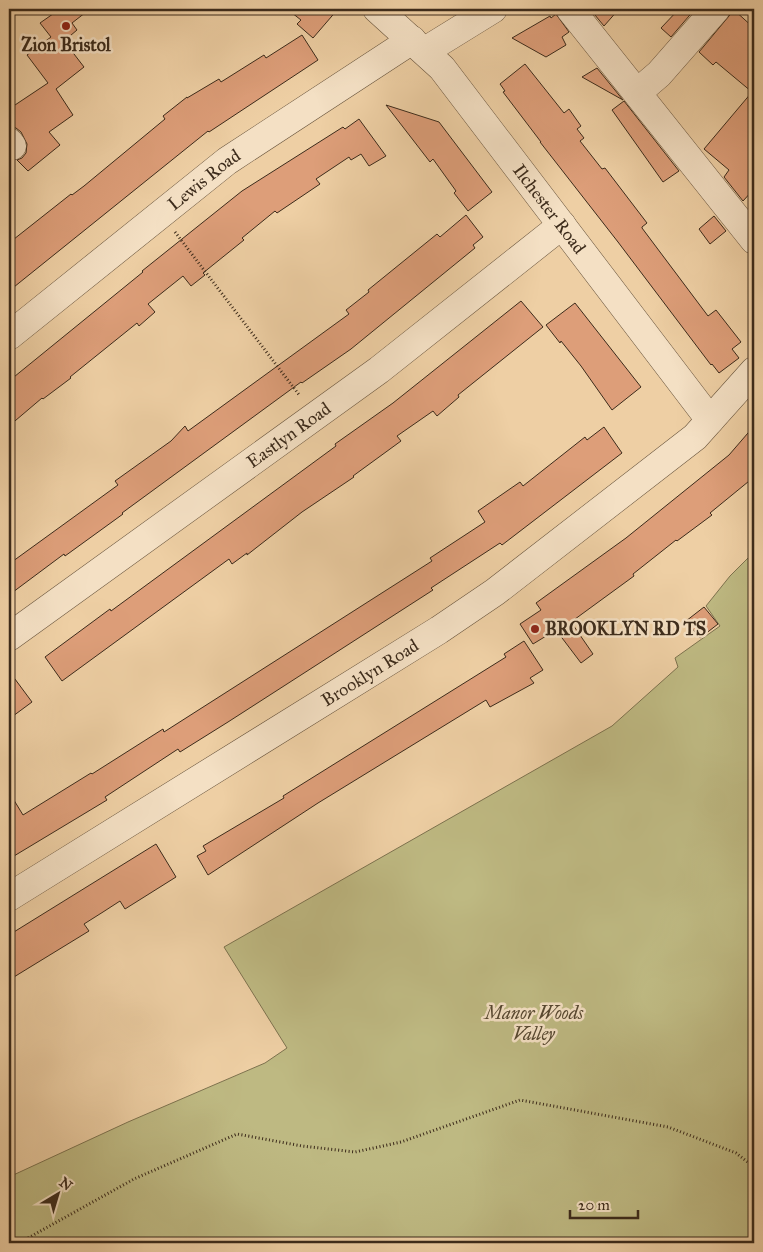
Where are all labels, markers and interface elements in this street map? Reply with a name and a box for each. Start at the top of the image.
marker: Zion Bristol [60,20,72,32]
place label: Zion Bristol [21,34,112,56]
street label: Lewis Road [163,144,244,215]
street label: Ilchester Road [508,160,591,258]
street label: Eastlyn Road [242,397,335,473]
place label: BROOKLYN RD TS [545,618,706,640]
marker: BROOKLYN RD TS [529,623,541,635]
street label: Brooklyn Road [317,634,423,711]
park label: Manor Woods Valley [483,1002,584,1045]
north arrow [32,1170,82,1220]
text: N [56,1174,76,1195]
scale bar [570,1187,638,1219]
text: 20 m [578,1196,610,1214]

